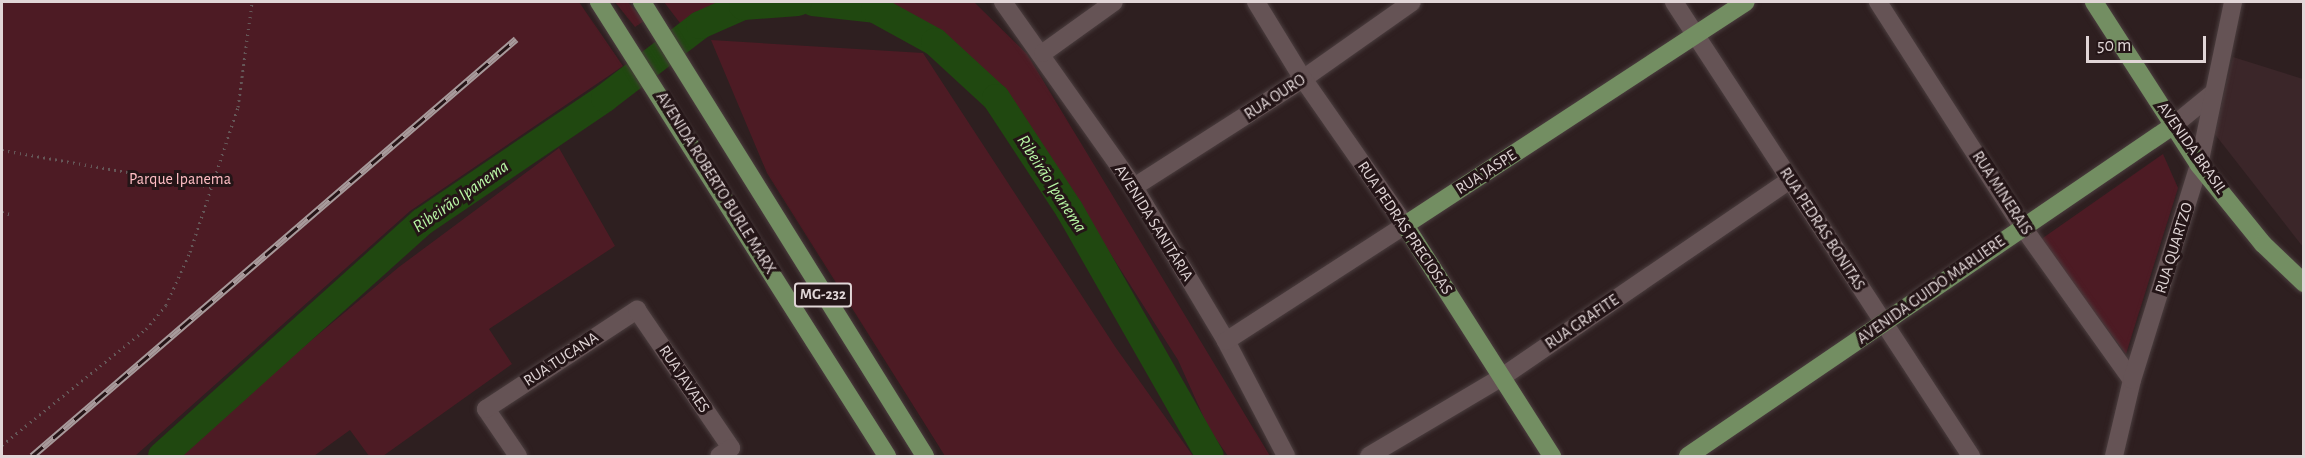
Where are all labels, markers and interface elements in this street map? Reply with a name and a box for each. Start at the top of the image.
scale bar [2089,24,2209,62]
text: 50 m [2097,37,2131,55]
street label: RUA OURO [1241,70,1309,124]
street label: AVENIDA ROBERTO BURLE MARX [652,88,780,278]
street label: AVENIDA BRASIL [2153,98,2231,198]
water label: Ribeirão Ipanema [1011,131,1091,237]
street label: RUA JASPE [1452,145,1520,199]
street label: RUA MINERAIS [1968,148,2036,238]
water label: Ribeirão Ipanema [409,156,513,238]
street label: RUA PEDRAS PRECIOSAS [1353,158,1457,298]
street label: AVENIDA SANITÁRIA [1111,161,1197,285]
street label: RUA PEDRAS BONITAS [1775,164,1869,294]
park label: Parque Ipanema [129,169,231,189]
street label: RUA QUARTZO [2151,200,2197,296]
street label: AVENIDA GUIDO MARLIERE [1853,232,2009,348]
road number: MG-232 [793,283,853,307]
street label: RUA GRAFITE [1542,290,1622,354]
street label: RUA TUCANA [520,328,602,390]
street label: RUA JAVAES [654,342,714,416]

